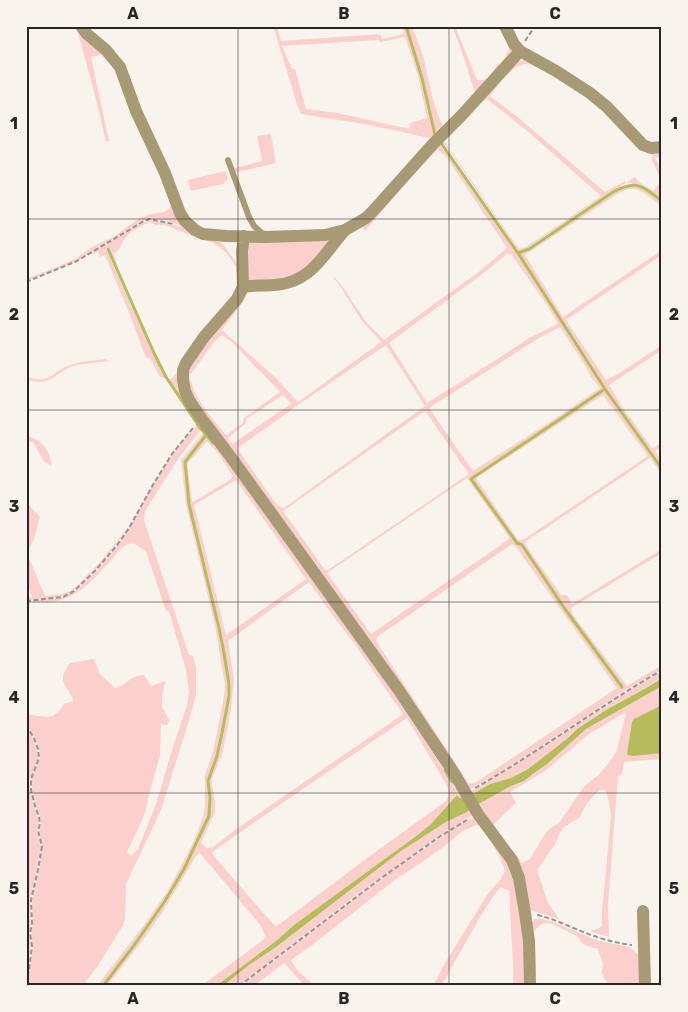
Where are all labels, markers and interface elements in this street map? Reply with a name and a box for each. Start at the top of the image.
text: A [127,4,139,23]
text: B [338,4,350,23]
text: C [549,4,561,23]
text: 1 [10,114,18,133]
text: 1 [670,114,678,133]
text: 2 [9,305,19,324]
text: 2 [669,305,679,324]
text: 3 [9,497,19,516]
text: 3 [669,497,679,516]
text: 4 [9,688,20,707]
text: 4 [669,688,680,707]
text: 5 [9,879,19,898]
text: 5 [669,879,679,898]
text: A [127,989,139,1008]
text: B [338,989,350,1008]
text: C [549,989,561,1008]

